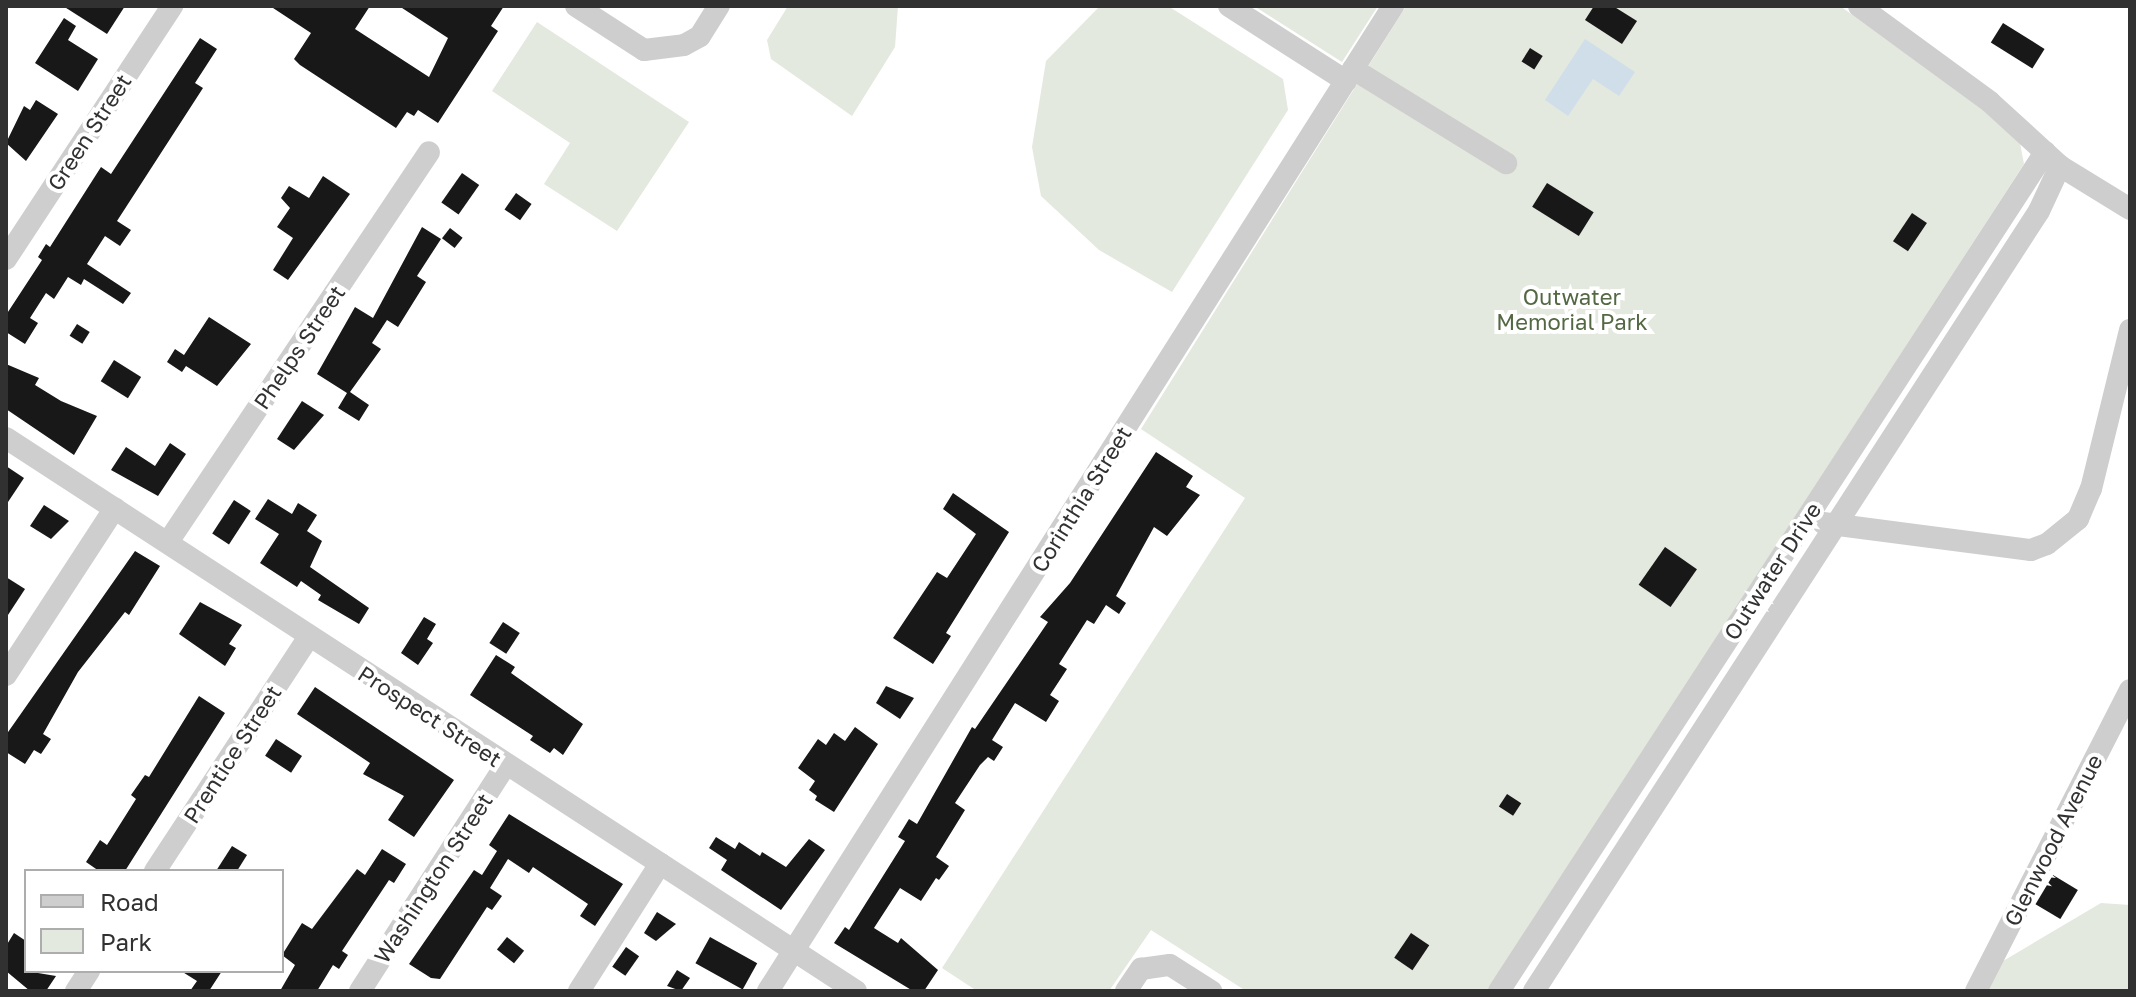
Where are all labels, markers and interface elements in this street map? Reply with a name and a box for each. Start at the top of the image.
street label: Green Street [42,69,136,195]
street label: Phelps Street [248,280,350,414]
park label: Outwater Memorial Park [1496,283,1648,334]
street label: Corinthia Street [1025,421,1137,577]
street label: Outwater Drive [1718,497,1826,645]
street label: Prospect Street [353,660,507,772]
street label: Prentice Street [178,680,286,828]
street label: Glenwood Avenue [1998,750,2108,930]
street label: Washington Street [368,788,498,968]
legend [24,869,284,973]
text: Road [100,887,159,916]
text: Park [100,927,152,956]

